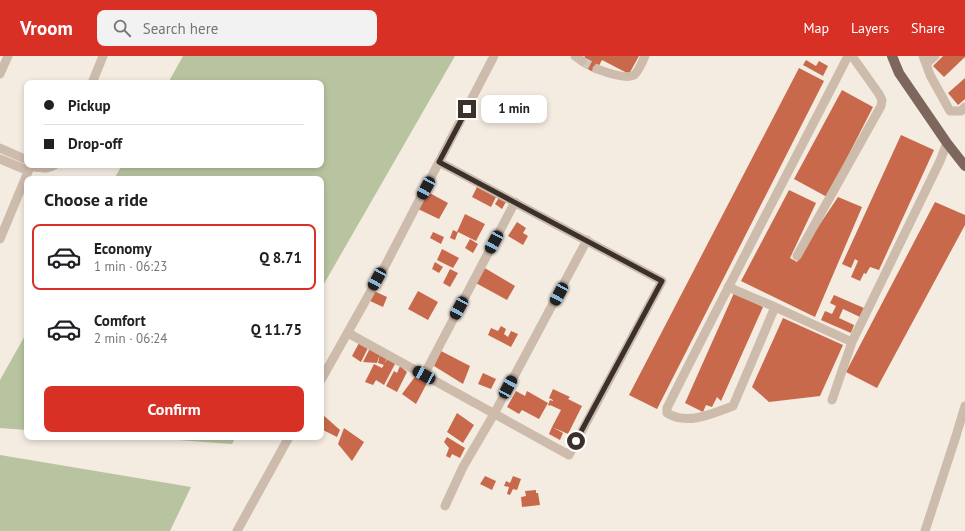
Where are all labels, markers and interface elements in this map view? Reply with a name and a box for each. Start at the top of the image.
search box [97,10,377,46]
text: Vroom [20,16,73,40]
icon: search [111,17,133,39]
text: Search here [143,19,218,38]
text: Map [803,19,829,37]
text: Layers [851,19,889,37]
text: Share [911,19,945,37]
callout: 1 min [481,95,547,123]
text: Pickup [68,96,111,115]
route end [458,100,476,118]
text: 1 min [498,100,530,117]
text: Drop-off [68,134,122,153]
car [415,175,437,201]
text: Choose a ride [44,188,148,211]
car [483,229,505,255]
icon: car [46,239,82,275]
text: Economy [94,239,152,258]
text: Q 8.71 [259,248,302,267]
text: 1 min · 06:23 [94,258,167,275]
car [366,266,388,292]
car [548,281,570,307]
car [448,295,470,321]
icon: car [46,311,82,347]
text: Comfort [94,311,146,330]
text: Q 11.75 [251,320,302,339]
text: 2 min · 06:24 [94,330,167,347]
car [411,364,437,386]
car [497,374,519,400]
button: Confirm [44,386,304,432]
route start [567,432,585,450]

